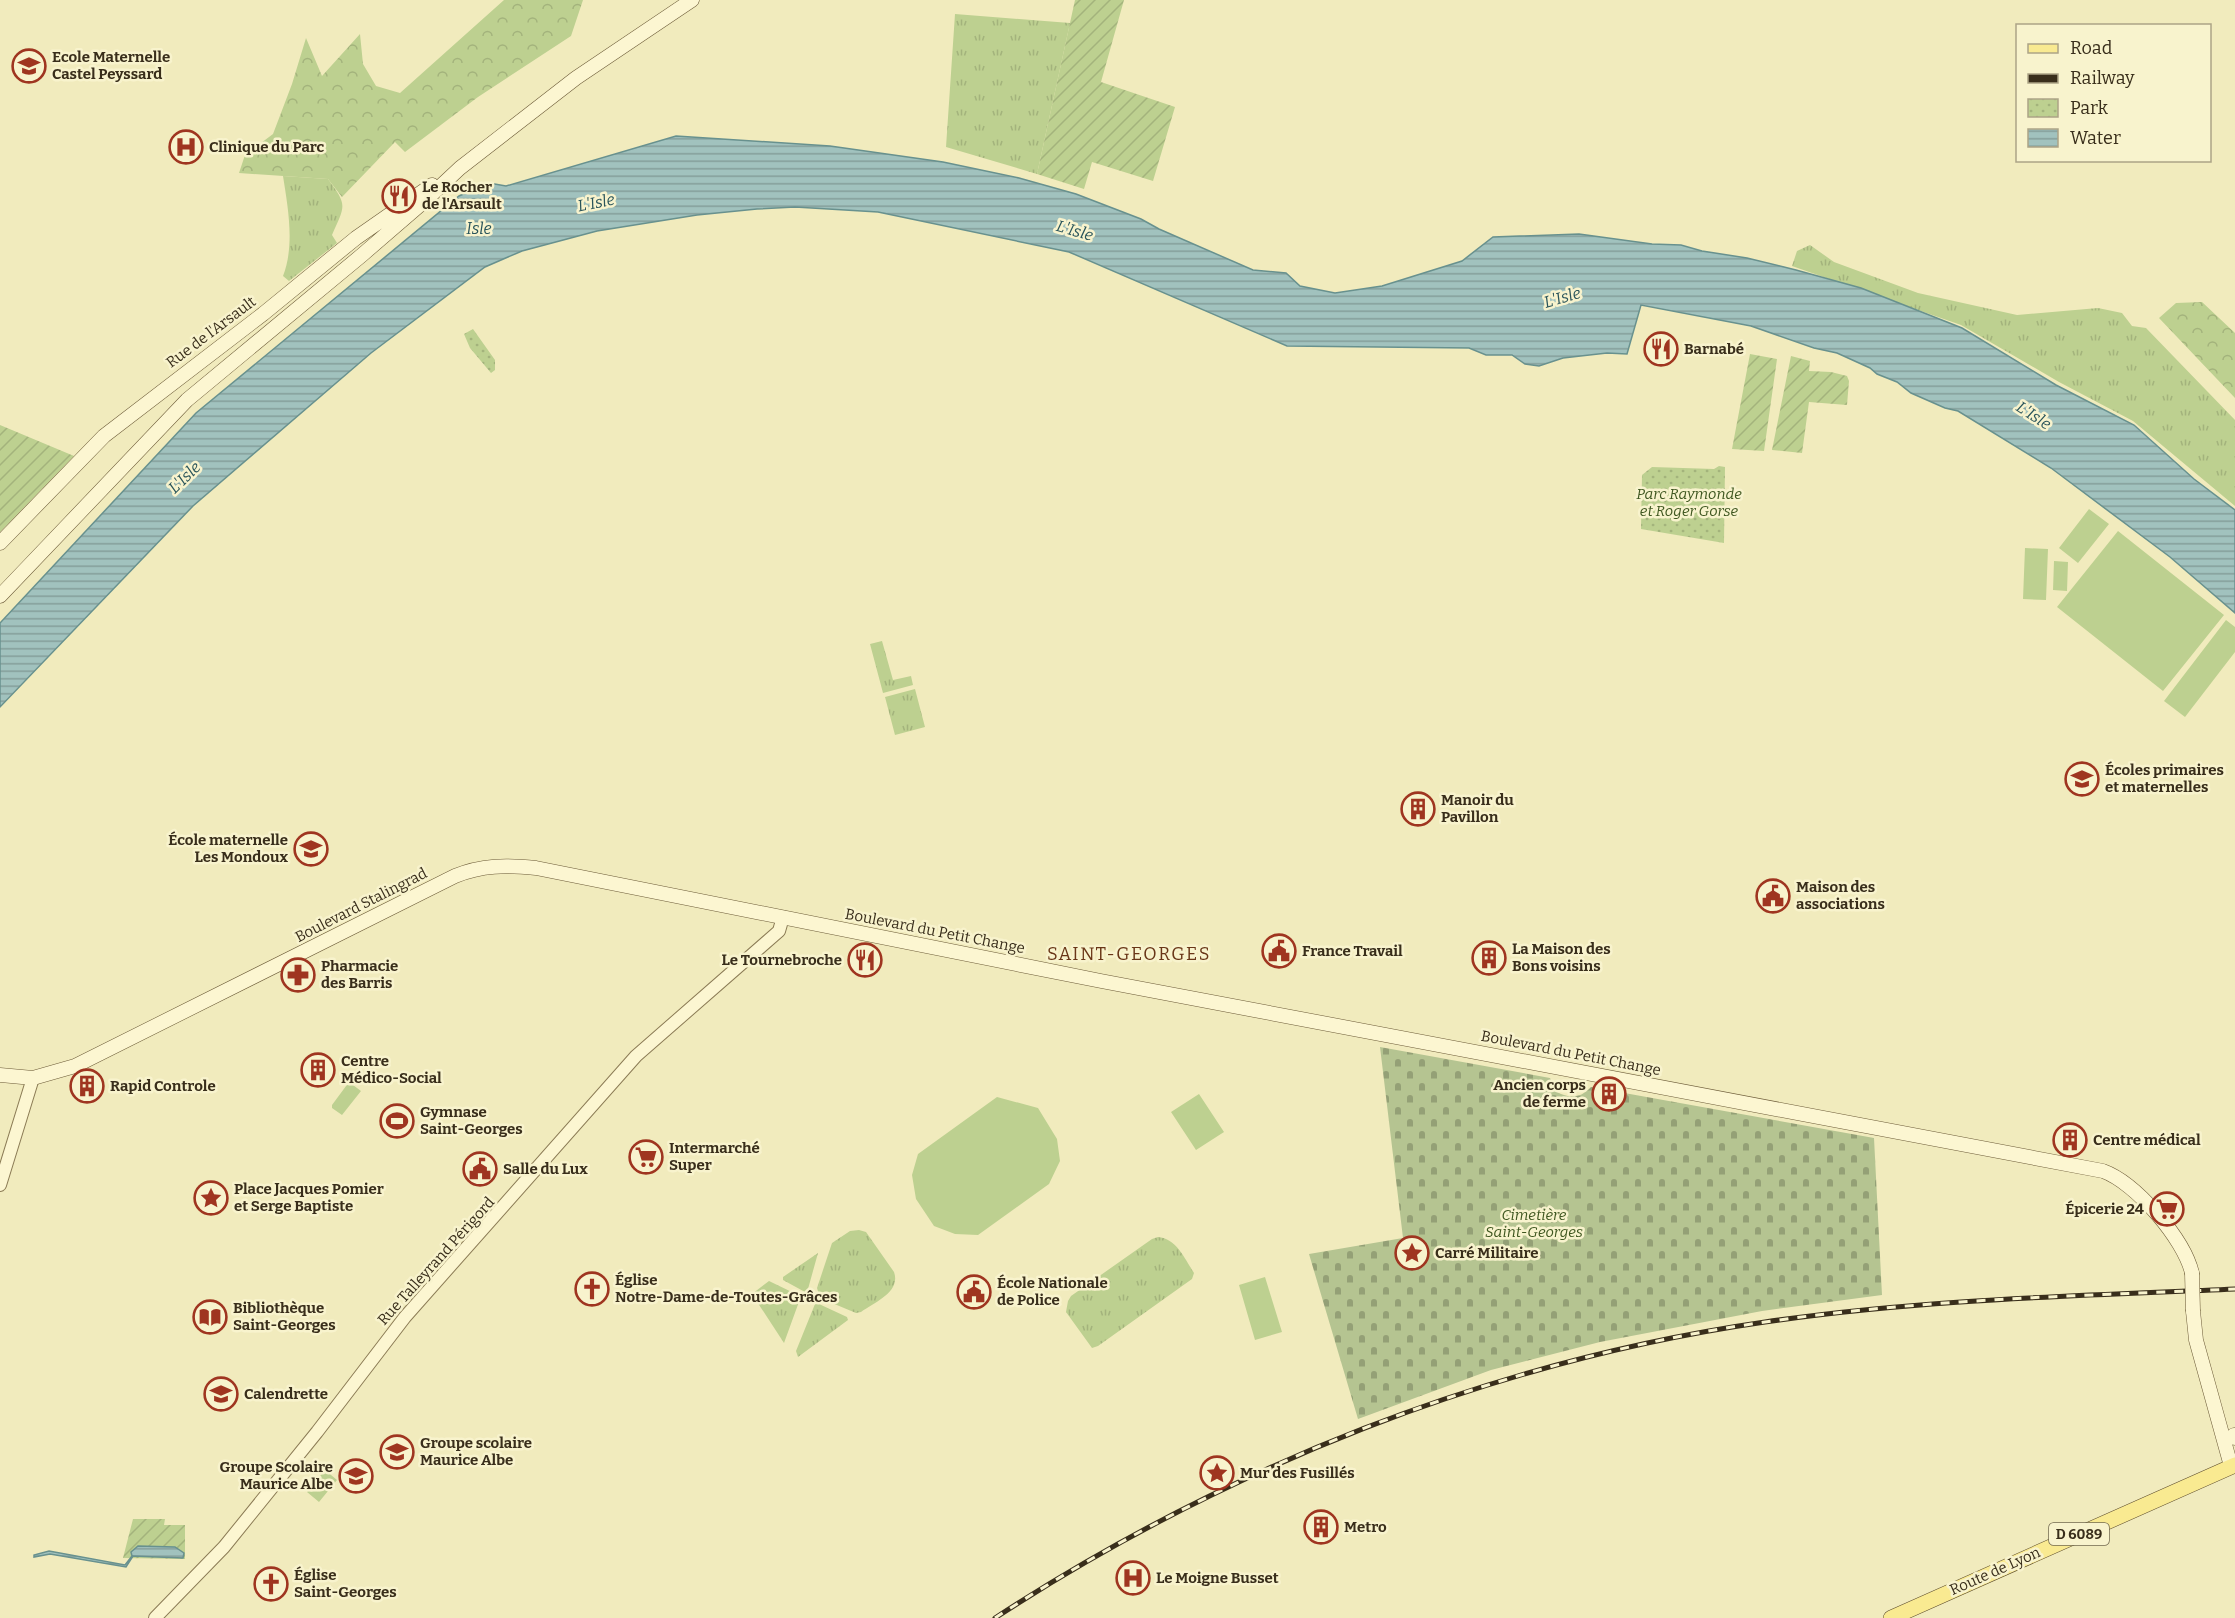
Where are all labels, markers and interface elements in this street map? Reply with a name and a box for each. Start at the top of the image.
legend [2016,24,2211,162]
text: Road [2070,37,2113,59]
school or university icon: Ecole Maternelle Castel Peyssard [11,48,47,84]
place label: Ecole Maternelle Castel Peyssard [52,48,170,83]
text: Railway [2070,67,2135,89]
text: Park [2070,97,2109,119]
text: Water [2070,127,2121,149]
hospital icon: Clinique du Parc [168,129,204,165]
place label: Clinique du Parc [209,138,325,156]
restaurant icon: Le Rocher de l'Arsault [381,178,417,214]
place label: Le Rocher de l'Arsault [422,178,502,213]
water label: L'Isle [576,190,616,215]
water label: L'Isle [1054,216,1095,245]
water label: Isle [466,219,492,238]
water label: L'Isle [1542,283,1583,312]
street label: Rue de l'Arsault [163,292,260,372]
restaurant icon: Barnabé [1643,331,1679,367]
place label: Barnabé [1684,340,1744,358]
water label: L'Isle [2013,397,2055,434]
water label: L'Isle [164,458,204,497]
park label: Parc Raymonde et Roger Gorse [1636,485,1742,520]
school or university icon: Écoles primaires et maternelles [2064,761,2100,797]
place label: Écoles primaires et maternelles [2105,761,2224,796]
building icon: Manoir du Pavillon [1400,791,1436,827]
place label: Manoir du Pavillon [1441,791,1514,826]
place label: École maternelle Les Mondoux [168,831,288,866]
school or university icon: École maternelle Les Mondoux [293,831,329,867]
street label: Boulevard Stalingrad [292,864,430,946]
public building icon: Maison des associations [1755,878,1791,914]
place label: Maison des associations [1796,878,1885,913]
street label: Boulevard du Petit Change [844,905,1026,957]
public building icon: France Travail [1261,933,1297,969]
building icon: La Maison des Bons voisins [1471,940,1507,976]
place label: La Maison des Bons voisins [1512,940,1611,975]
restaurant icon: Le Tournebroche [847,942,883,978]
place label: France Travail [1302,942,1403,960]
district label: SAINT-GEORGES [1047,943,1211,965]
place label: Le Tournebroche [722,951,842,969]
pharmacy icon: Pharmacie des Barris [280,957,316,993]
place label: Pharmacie des Barris [321,957,398,992]
street label: Boulevard du Petit Change [1480,1027,1662,1079]
building icon: Centre Médico-Social [300,1052,336,1088]
place label: Centre Médico-Social [341,1052,442,1087]
building icon: Rapid Controle [69,1068,105,1104]
place label: Ancien corps de ferme [1493,1076,1586,1111]
building icon: Ancien corps de ferme [1591,1076,1627,1112]
place label: Rapid Controle [110,1077,216,1095]
sports icon: Gymnase Saint-Georges [379,1103,415,1139]
place label: Gymnase Saint-Georges [420,1103,523,1138]
building icon: Centre médical [2052,1122,2088,1158]
place label: Centre médical [2093,1131,2201,1149]
supermarket icon: Intermarché Super [628,1139,664,1175]
place label: Intermarché Super [669,1139,760,1174]
public building icon: Salle du Lux [462,1151,498,1187]
place label: Salle du Lux [503,1160,588,1178]
place icon: Place Jacques Pomier et Serge Baptiste [193,1180,229,1216]
place label: Place Jacques Pomier et Serge Baptiste [234,1180,384,1215]
supermarket icon: Épicerie 24 [2149,1191,2185,1227]
street label: Rue Talleyrand Périgord [374,1193,498,1329]
place label: Épicerie 24 [2065,1200,2144,1218]
park label: Cimetière Saint-Georges [1485,1206,1583,1241]
place icon: Carré Militaire [1394,1235,1430,1271]
place label: Carré Militaire [1435,1244,1539,1262]
church icon: Église Notre-Dame-de-Toutes-Grâces [574,1271,610,1307]
place label: Église Notre-Dame-de-Toutes-Grâces [615,1271,837,1306]
public building icon: École Nationale de Police [956,1274,992,1310]
place label: École Nationale de Police [997,1274,1108,1309]
library icon: Bibliothèque Saint-Georges [192,1299,228,1335]
place label: Bibliothèque Saint-Georges [233,1299,336,1334]
school or university icon: Calendrette [203,1376,239,1412]
place label: Calendrette [244,1385,328,1403]
school or university icon: Groupe scolaire Maurice Albe [379,1434,415,1470]
place label: Groupe scolaire Maurice Albe [420,1434,532,1469]
place icon: Mur des Fusillés [1199,1455,1235,1491]
place label: Groupe Scolaire Maurice Albe [219,1458,333,1493]
school or university icon: Groupe Scolaire Maurice Albe [338,1458,374,1494]
place label: Mur des Fusillés [1240,1464,1355,1482]
building icon: Metro [1303,1509,1339,1545]
place label: Metro [1344,1518,1387,1536]
road number: D 6089 [2049,1523,2109,1545]
street label: Route de Lyon [1947,1543,2044,1599]
hospital icon: Le Moigne Busset [1115,1560,1151,1596]
church icon: Église Saint-Georges [253,1566,289,1602]
place label: Église Saint-Georges [294,1566,397,1601]
place label: Le Moigne Busset [1156,1569,1279,1587]

